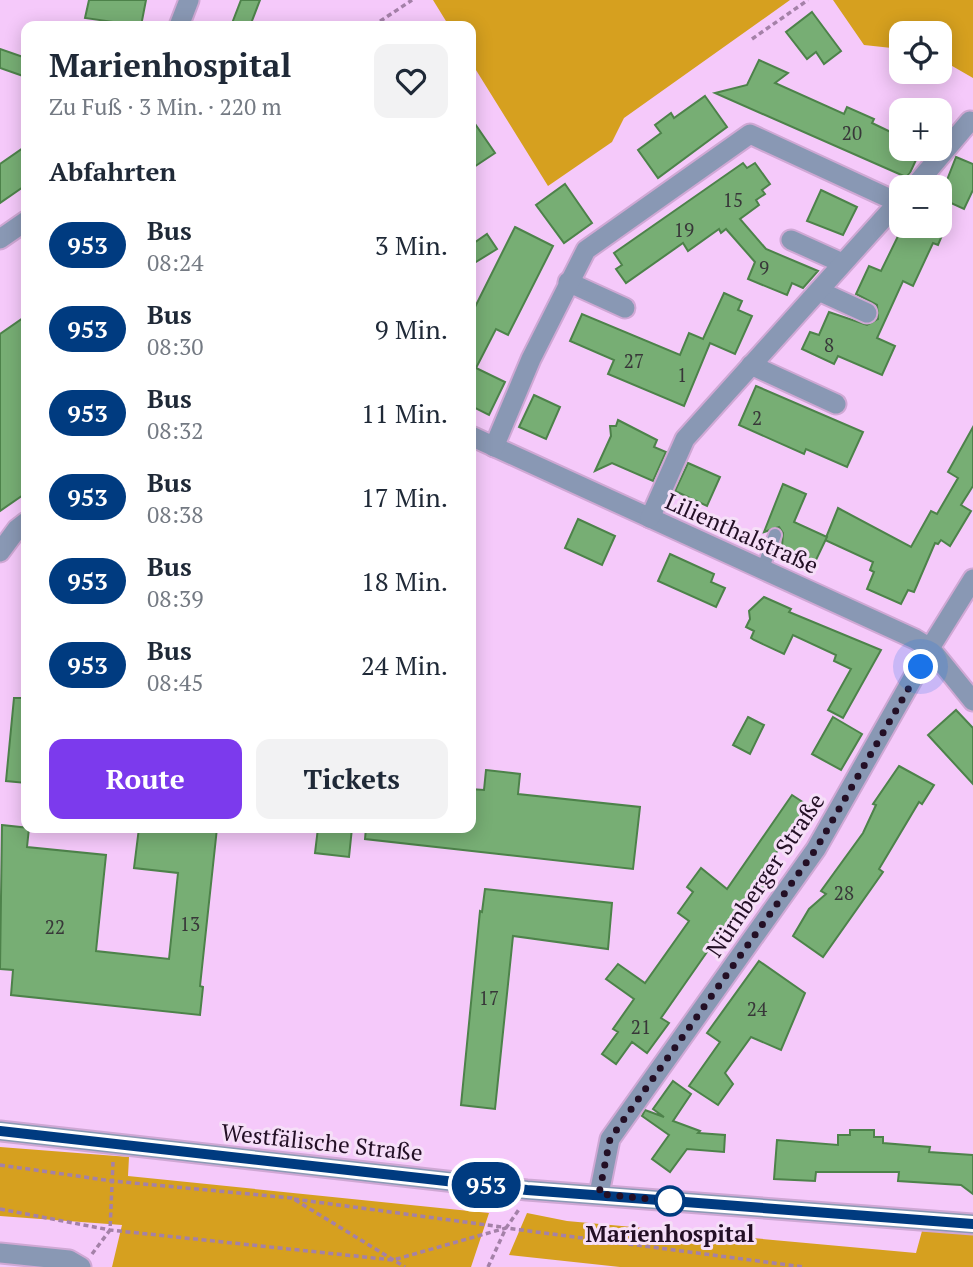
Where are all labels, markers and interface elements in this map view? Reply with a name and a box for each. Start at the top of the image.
map controls [889,21,952,238]
button: locate [889,21,952,84]
text: Marienhospital [49,43,291,86]
button: heart [374,44,448,118]
text: Zu Fuß · 3 Min. · 220 m [49,91,282,122]
button: + [889,98,952,161]
house number: 20 [842,120,862,145]
text: Abfahrten [49,154,176,188]
button: − [889,175,952,238]
house number: 15 [723,187,743,212]
text: Bus [147,213,192,247]
house number: 19 [674,217,694,242]
text: 3 Min. [375,228,448,262]
text: 953 [67,229,108,261]
text: 08:24 [147,247,204,278]
house number: 9 [759,255,769,280]
text: Bus [147,297,192,331]
text: 9 Min. [375,312,448,346]
text: 953 [67,313,108,345]
text: 08:30 [147,331,204,362]
house number: 8 [824,332,834,357]
house number: 27 [624,348,644,373]
house number: 1 [677,362,687,387]
text: Bus [147,381,192,415]
text: 11 Min. [361,396,448,430]
text: 953 [67,397,108,429]
house number: 2 [752,405,762,430]
text: 08:32 [147,415,204,446]
text: Bus [147,465,192,499]
text: 17 Min. [361,480,448,514]
text: 953 [67,481,108,513]
street label: Lilienthalstraße [661,485,823,581]
text: 08:38 [147,499,204,530]
text: Bus [147,549,192,583]
text: 18 Min. [361,564,448,598]
text: 953 [67,565,108,597]
text: 08:39 [147,583,204,614]
text: Bus [147,633,192,667]
text: 24 Min. [361,648,448,682]
text: 953 [67,649,108,681]
your location [903,649,938,684]
text: 08:45 [147,667,204,698]
button: Route [49,739,242,819]
button: Tickets [256,739,448,819]
street label: Nürnberger Straße [699,787,831,963]
house number: 28 [834,880,854,905]
house number: 13 [180,911,200,936]
house number: 22 [45,914,65,939]
house number: 17 [479,985,499,1010]
house number: 24 [747,996,768,1021]
house number: 21 [631,1014,651,1039]
street label: Westfälische Straße [220,1116,424,1168]
line badge: 953 [446,1162,526,1208]
text: 953 [466,1169,506,1201]
marker: Marienhospital [655,1186,685,1216]
place label: Marienhospital [586,1218,755,1249]

